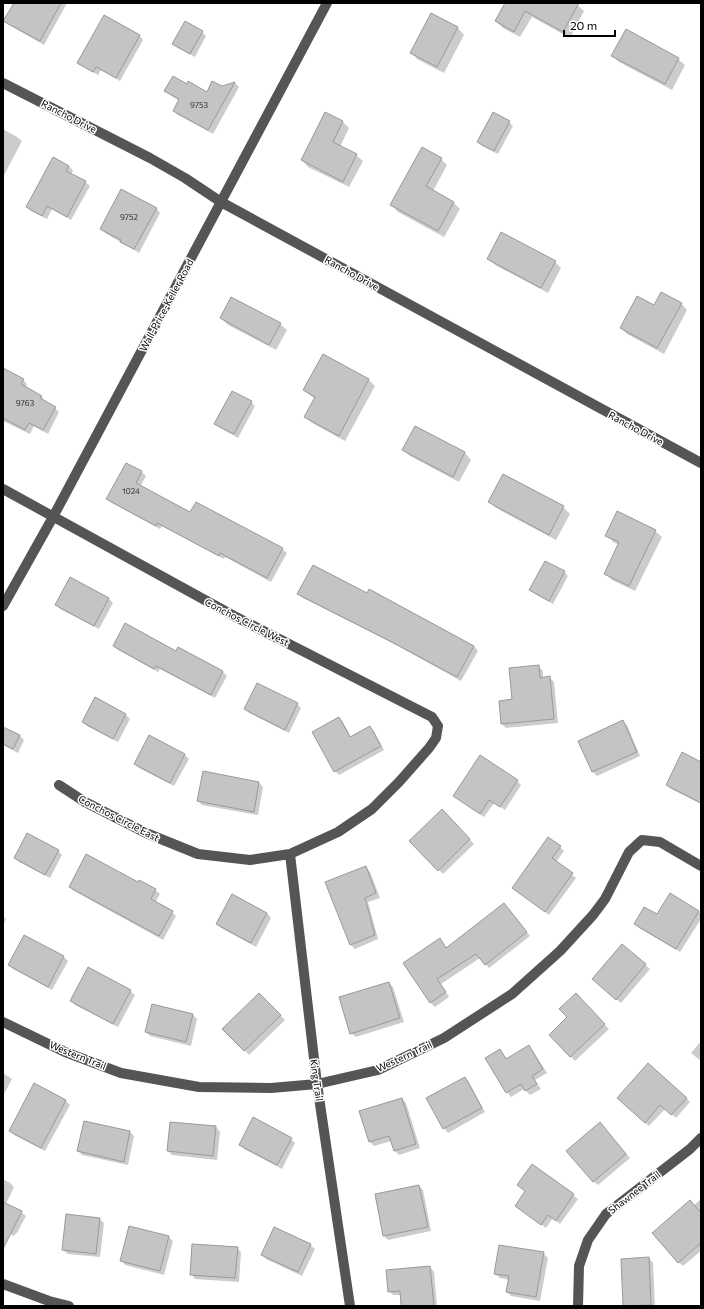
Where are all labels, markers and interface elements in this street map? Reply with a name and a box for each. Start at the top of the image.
scale bar [564,12,615,38]
text: 20 m [570,18,597,32]
street label: Rancho Drive [39,97,99,135]
house number: 9753 [190,100,209,110]
house number: 9752 [120,212,139,222]
street label: Rancho Drive [323,253,381,293]
street label: Wall-Price-Keller Road [137,257,196,353]
house number: 9763 [16,398,35,408]
street label: Rancho Drive [607,409,665,447]
house number: 1024 [122,486,140,496]
street label: Conchos Circle West [203,596,291,648]
street label: Conchos Circle East [77,792,161,844]
street label: Western Trail [48,1038,108,1072]
street label: Western Trail [374,1038,434,1074]
street label: King Trail [308,1058,326,1102]
street label: Shawnee Trail [606,1168,662,1216]

